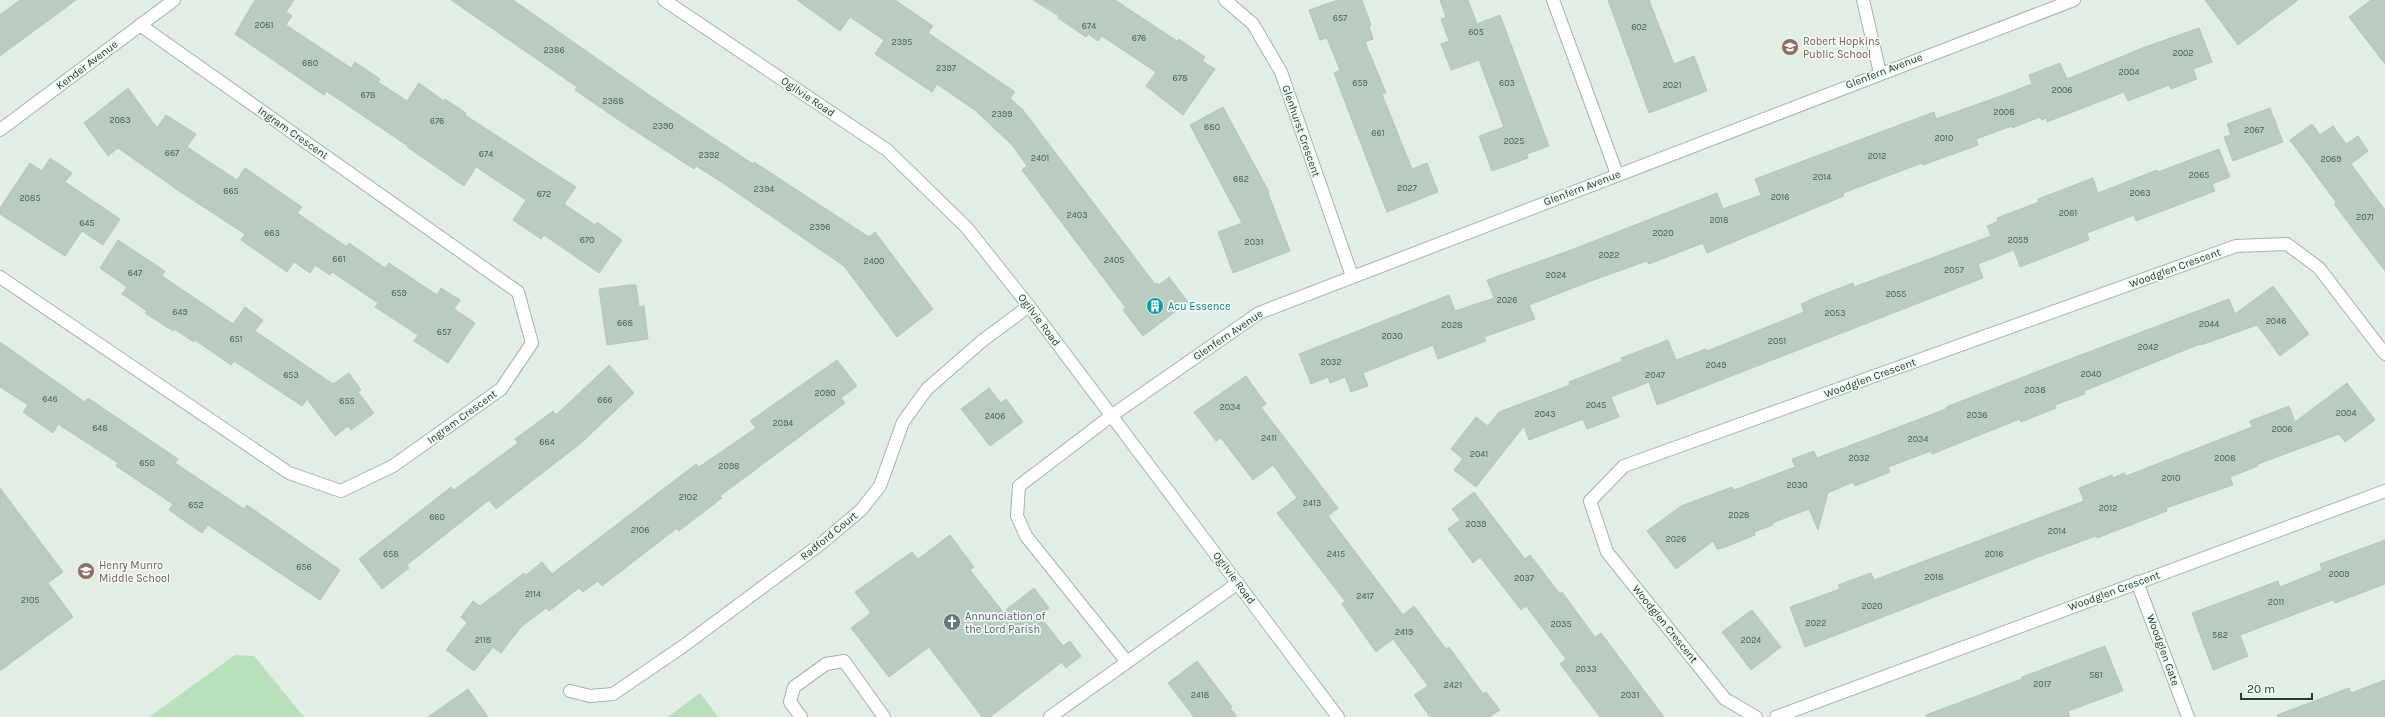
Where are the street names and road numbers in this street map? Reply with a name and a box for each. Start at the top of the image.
street label: Kender Avenue [54,37,121,92]
street label: Glenfern Avenue [1844,50,1925,92]
street label: Ogilvie Road [779,74,837,120]
street label: Glenhurst Crescent [1279,83,1323,179]
street label: Ingram Crescent [255,104,331,162]
street label: Glenfern Avenue [1542,167,1623,209]
street label: Woodglen Crescent [2127,245,2223,291]
street label: Ogilvie Road [1015,291,1063,349]
street label: Glenfern Avenue [1191,307,1266,363]
street label: Woodglen Crescent [1822,355,1918,401]
street label: Ingram Crescent [425,387,499,447]
street label: Radford Court [798,509,860,563]
street label: Ogilvie Road [1210,549,1258,607]
street label: Woodglen Crescent [2066,568,2162,614]
street label: Woodglen Crescent [1630,582,1700,666]
street label: Woodglen Gate [2144,612,2182,688]

